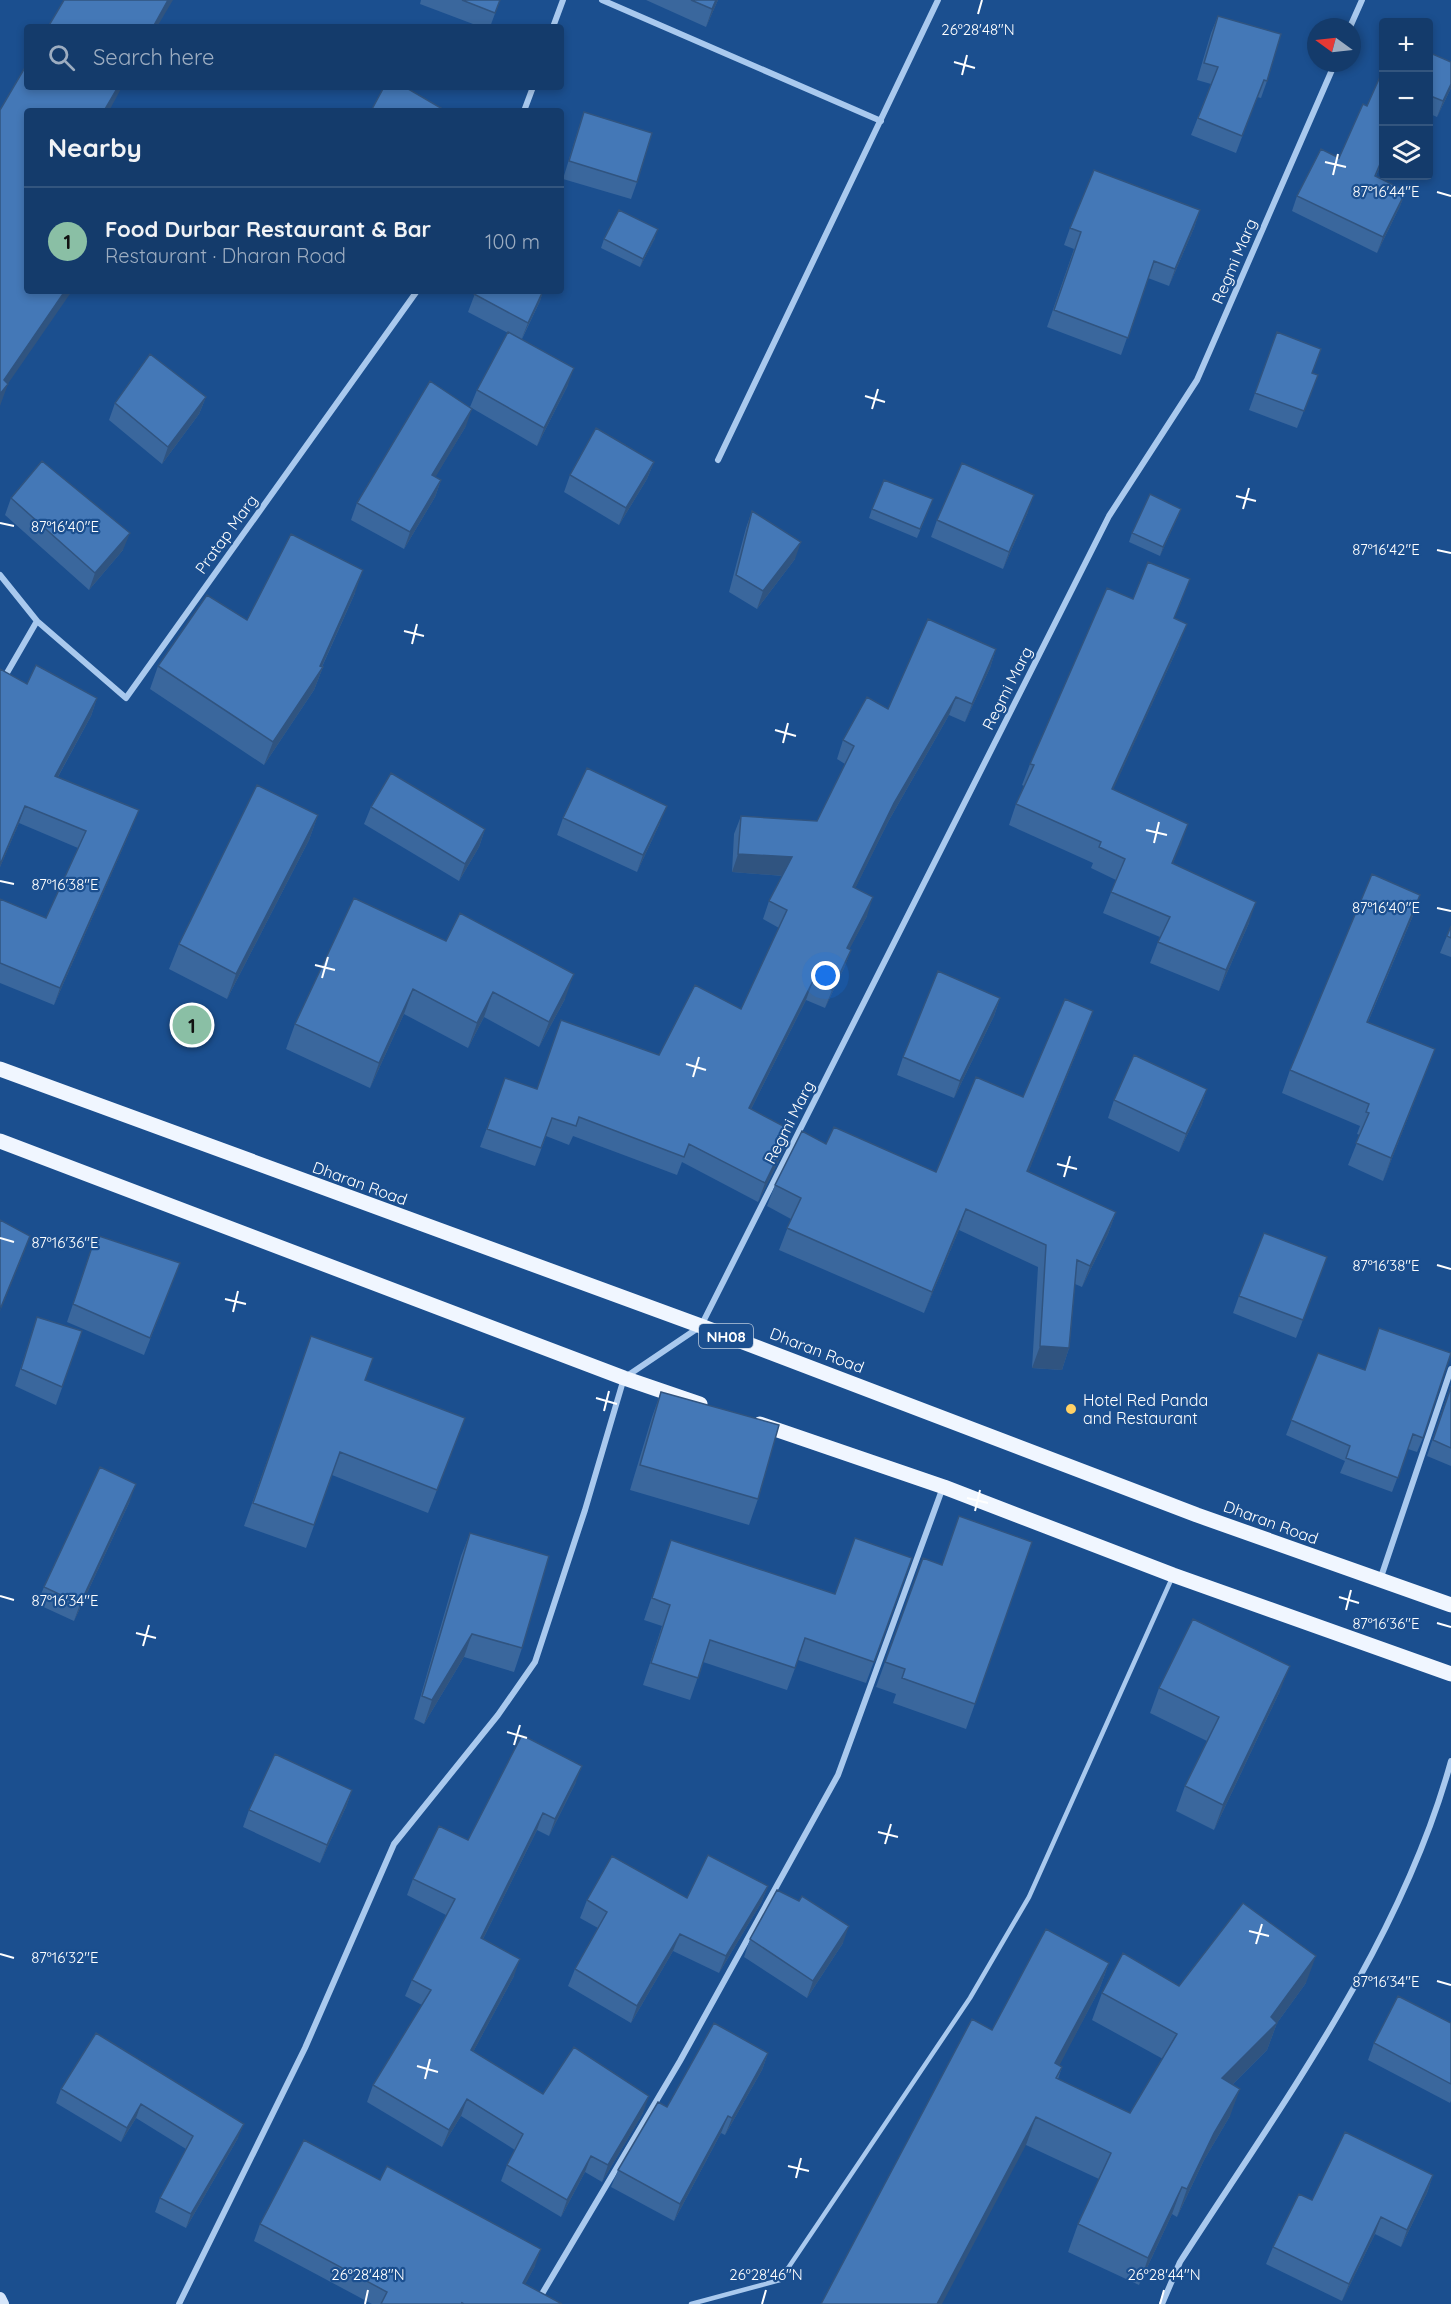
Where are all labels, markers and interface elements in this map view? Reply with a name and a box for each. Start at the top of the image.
north arrow [1307,18,1361,72]
map controls [1379,18,1433,180]
button: + [1379,18,1433,72]
text: 26°28'48"N [941,20,1015,39]
search box [24,24,564,90]
icon: search [45,41,78,74]
text: Search here [93,43,214,71]
button: − [1379,72,1433,126]
button: layers [1379,126,1433,180]
text: Nearby [48,131,142,164]
text: 87°16'44"E [1353,182,1419,201]
text: Food Durbar Restaurant & Bar [105,215,431,243]
street label: Regmi Marg [1207,215,1261,307]
text: 1 [64,229,71,254]
text: 100 m [485,229,540,254]
text: Restaurant · Dharan Road [105,243,346,268]
street label: Pratap Marg [191,490,261,578]
text: 87°16'40"E [31,517,99,536]
text: 87°16'42"E [1352,540,1420,559]
street label: Regmi Marg [977,643,1037,733]
text: 87°16'38"E [31,875,99,894]
text: 87°16'40"E [1352,898,1420,917]
your location [811,961,840,990]
pin: 1 [172,1002,212,1048]
street label: Regmi Marg [759,1077,819,1167]
street label: Dharan Road [310,1157,410,1209]
text: 87°16'36"E [31,1233,99,1252]
text: 87°16'38"E [1352,1256,1420,1275]
street label: Dharan Road [767,1323,867,1377]
road number: NH08 [699,1324,753,1348]
place label: Hotel Red Panda and Restaurant [1083,1390,1208,1428]
marker: Hotel Red Panda and Restaurant [1064,1402,1078,1416]
street label: Dharan Road [1221,1496,1321,1548]
text: 87°16'34"E [32,1591,98,1610]
text: 87°16'36"E [1352,1614,1420,1633]
text: 87°16'32"E [31,1948,99,1967]
text: 87°16'34"E [1353,1972,1419,1991]
text: 26°28'48"N [331,2265,405,2284]
text: 26°28'46"N [729,2265,803,2284]
text: 26°28'44"N [1127,2265,1201,2284]

